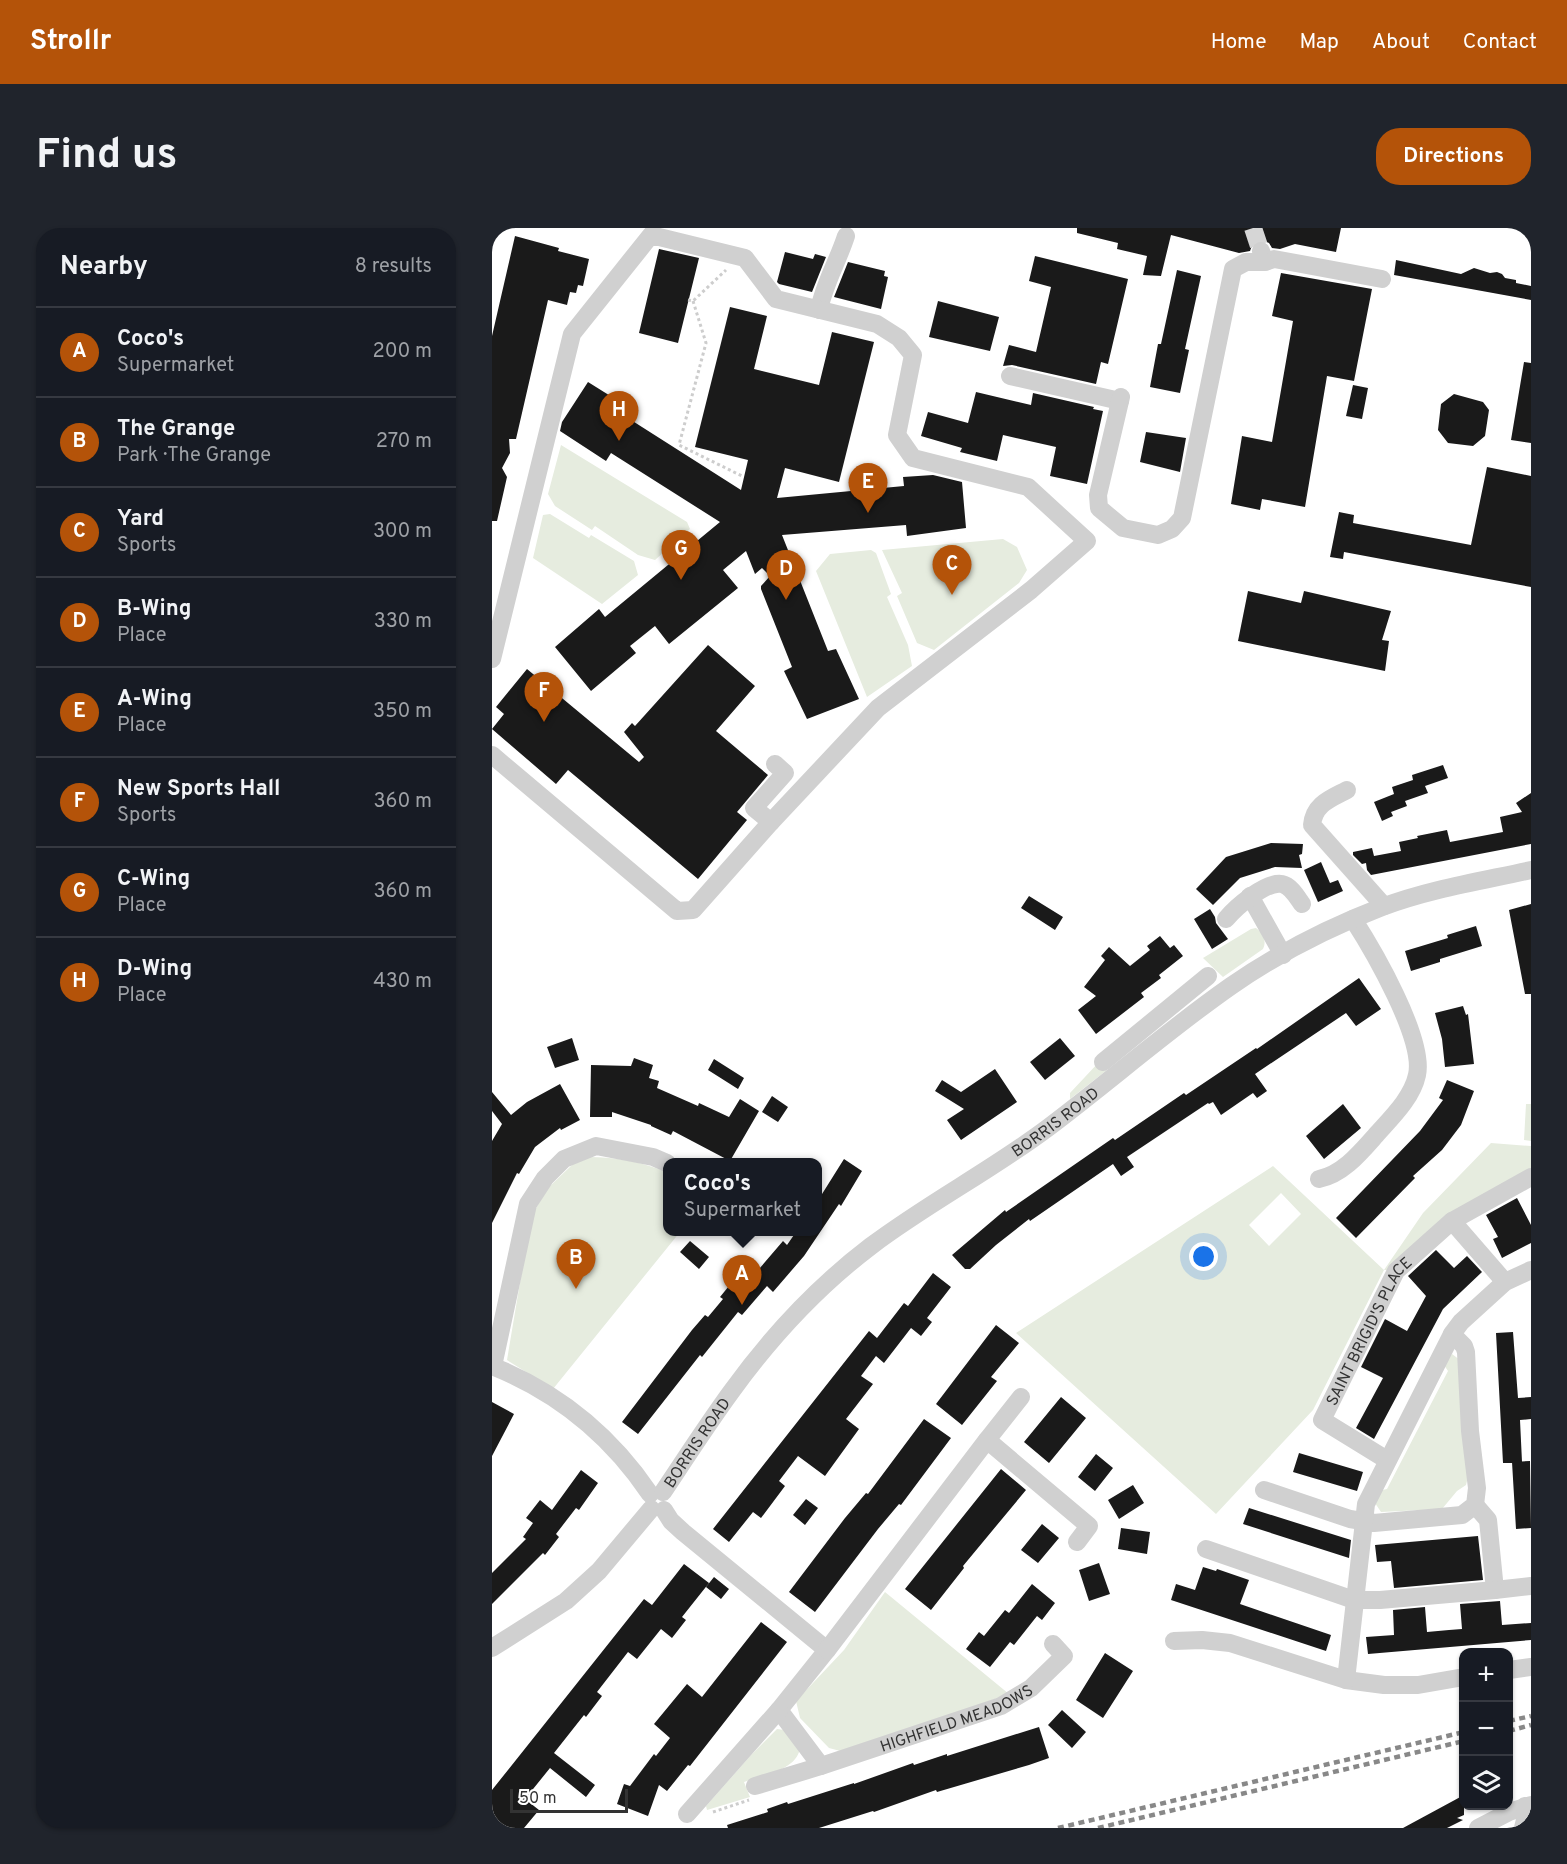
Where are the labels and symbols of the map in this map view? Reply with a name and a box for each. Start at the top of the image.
pin: H [600,392,638,441]
pin: E [848,464,887,513]
pin: G [662,530,700,580]
pin: C [932,546,972,595]
pin: D [766,550,806,600]
pin: F [524,672,564,722]
street label: BORRIS ROAD [1008,1084,1104,1163]
pin: B [556,1240,596,1289]
your location [1189,1242,1218,1271]
street label: SAINT BRIGID'S PLACE [1323,1254,1417,1409]
pin: A [722,1256,762,1305]
street label: BORRIS ROAD [661,1395,736,1492]
street label: HIGHFIELD MEADOWS [878,1681,1037,1758]
scale bar [510,1786,628,1814]

